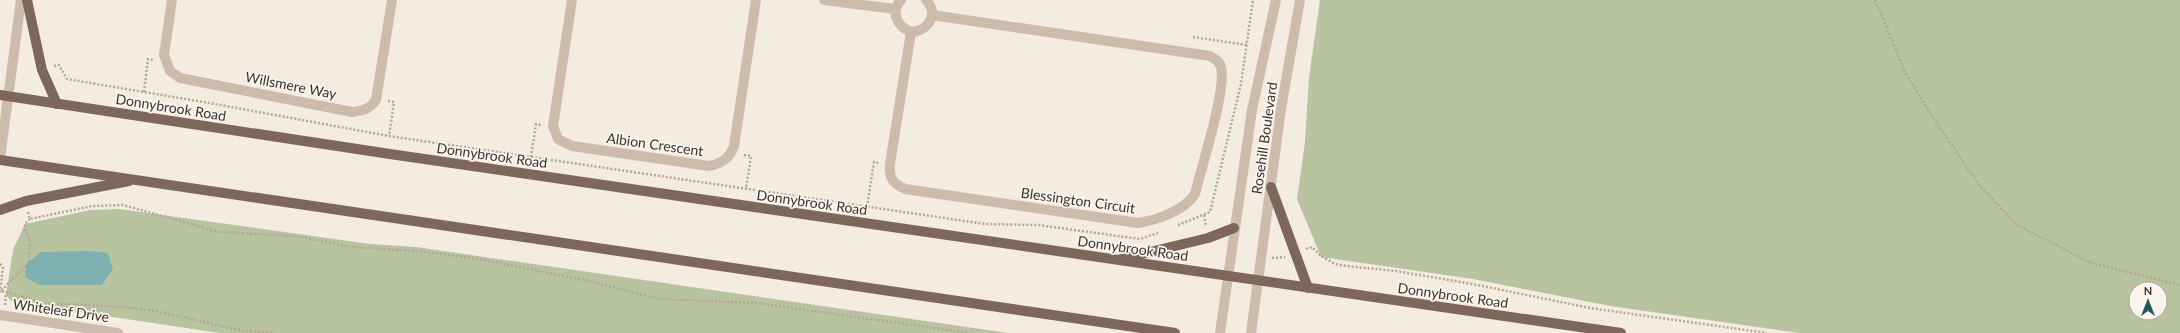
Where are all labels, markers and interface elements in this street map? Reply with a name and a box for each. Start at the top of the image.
street label: Willsmere Way [244,68,339,102]
street label: Rosehill Boulevard [1248,81,1280,195]
street label: Donnybrook Road [115,90,227,124]
street label: Albion Crescent [606,129,704,159]
street label: Donnybrook Road [436,139,548,171]
street label: Blessington Circuit [1020,184,1136,216]
street label: Donnybrook Road [756,186,868,218]
street label: Donnybrook Road [1077,232,1189,264]
street label: Donnybrook Road [1397,279,1509,311]
north arrow [2128,281,2168,321]
text: N [2144,284,2152,297]
street label: Whiteleaf Drive [12,295,110,325]

